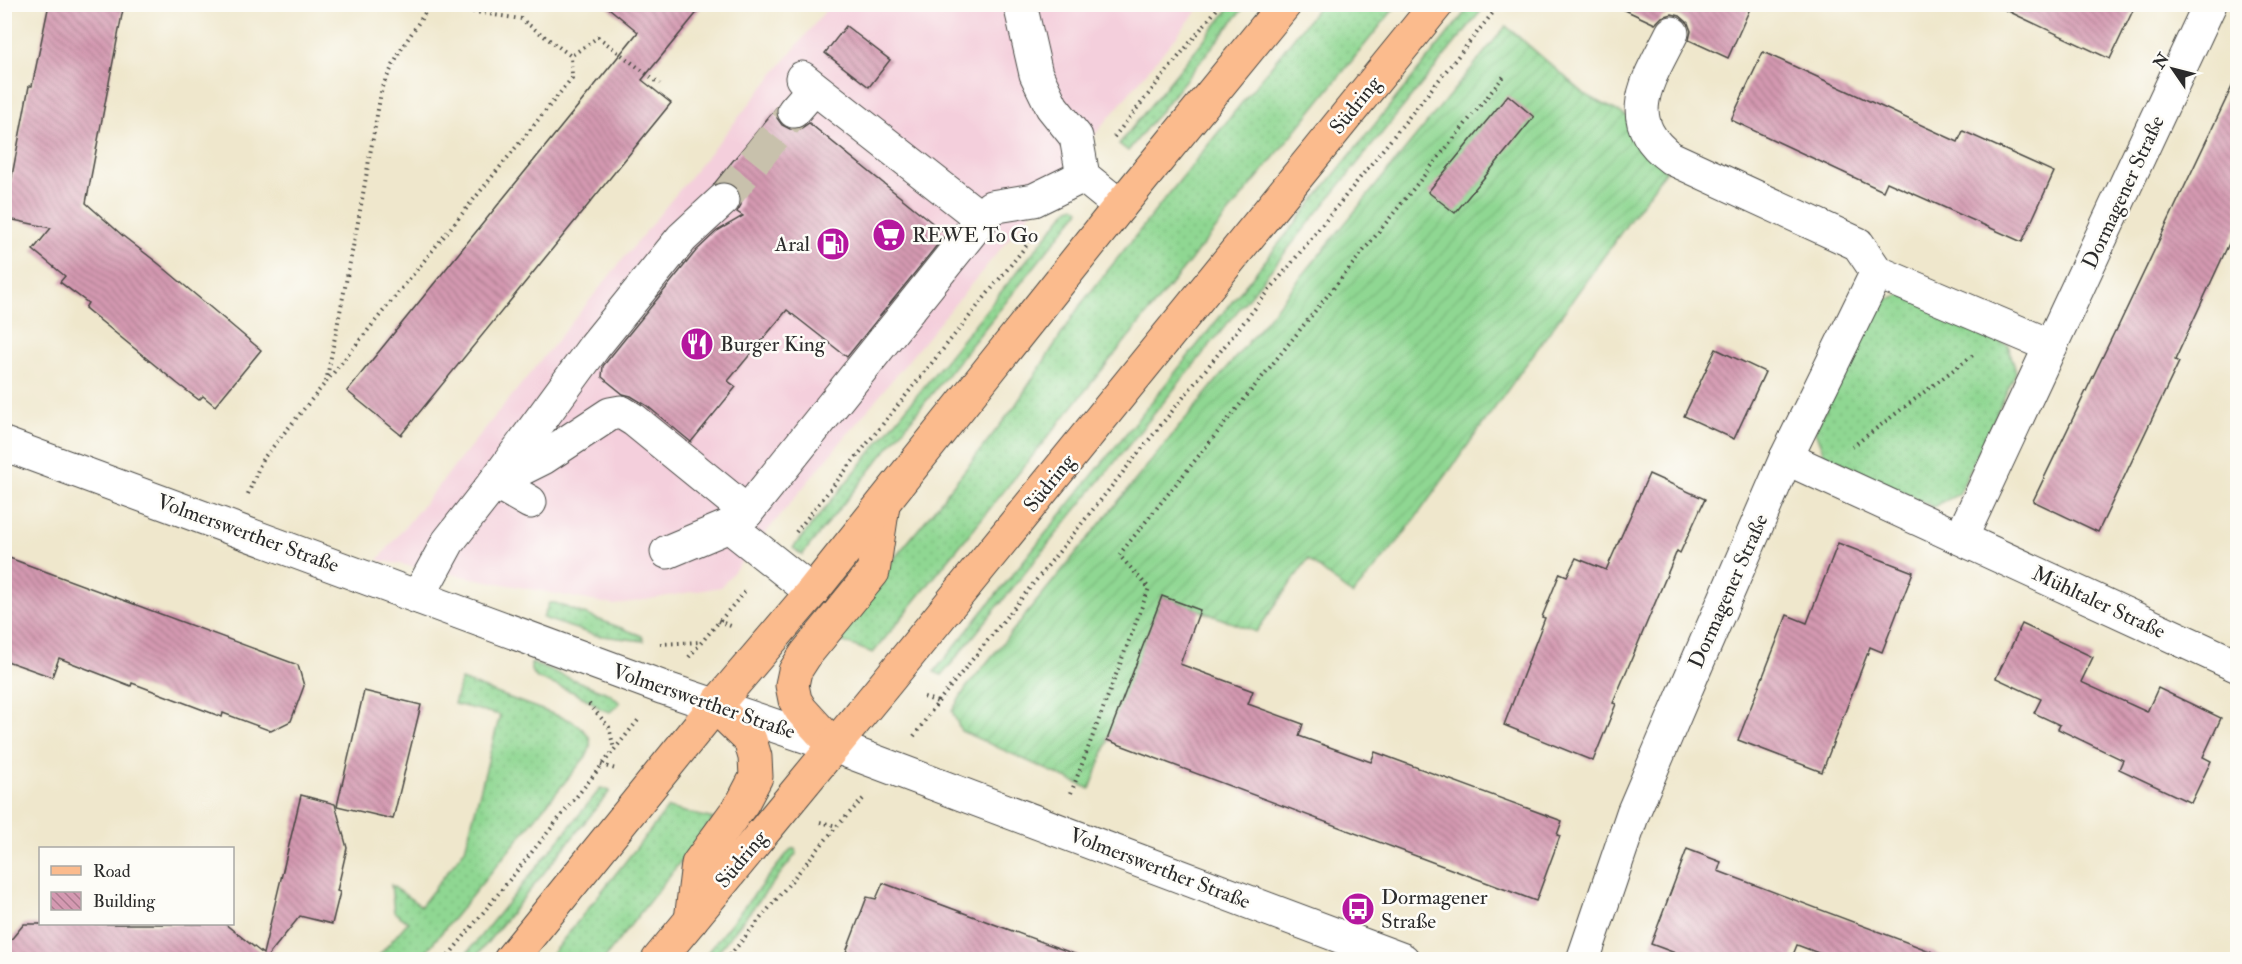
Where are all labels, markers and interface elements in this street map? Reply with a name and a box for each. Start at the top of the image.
north arrow [2143,39,2203,99]
text: N [2149,49,2174,73]
street label: Südring [1324,70,1387,140]
street label: Dormagener Straße [2076,111,2171,273]
supermarket icon: REWE To Go [871,217,907,253]
place label: REWE To Go [912,222,1038,249]
fuel station icon: Aral [815,226,851,262]
place label: Aral [774,231,811,258]
restaurant icon: Burger King [679,326,715,362]
place label: Burger King [720,331,826,358]
street label: Südring [1018,448,1081,518]
street label: Volmerswerther Straße [153,488,343,579]
street label: Dormagener Straße [1682,510,1775,673]
street label: Mühltaler Straße [2028,560,2170,645]
street label: Volmerswerther Straße [609,657,799,746]
street label: Volmerswerther Straße [1065,821,1254,916]
street label: Südring [709,824,774,894]
legend [39,847,234,925]
text: Road [93,860,131,883]
place label: Dormagener Straße [1381,884,1488,935]
text: Building [93,890,156,913]
bus stop icon: Dormagener Straße [1340,891,1376,927]

